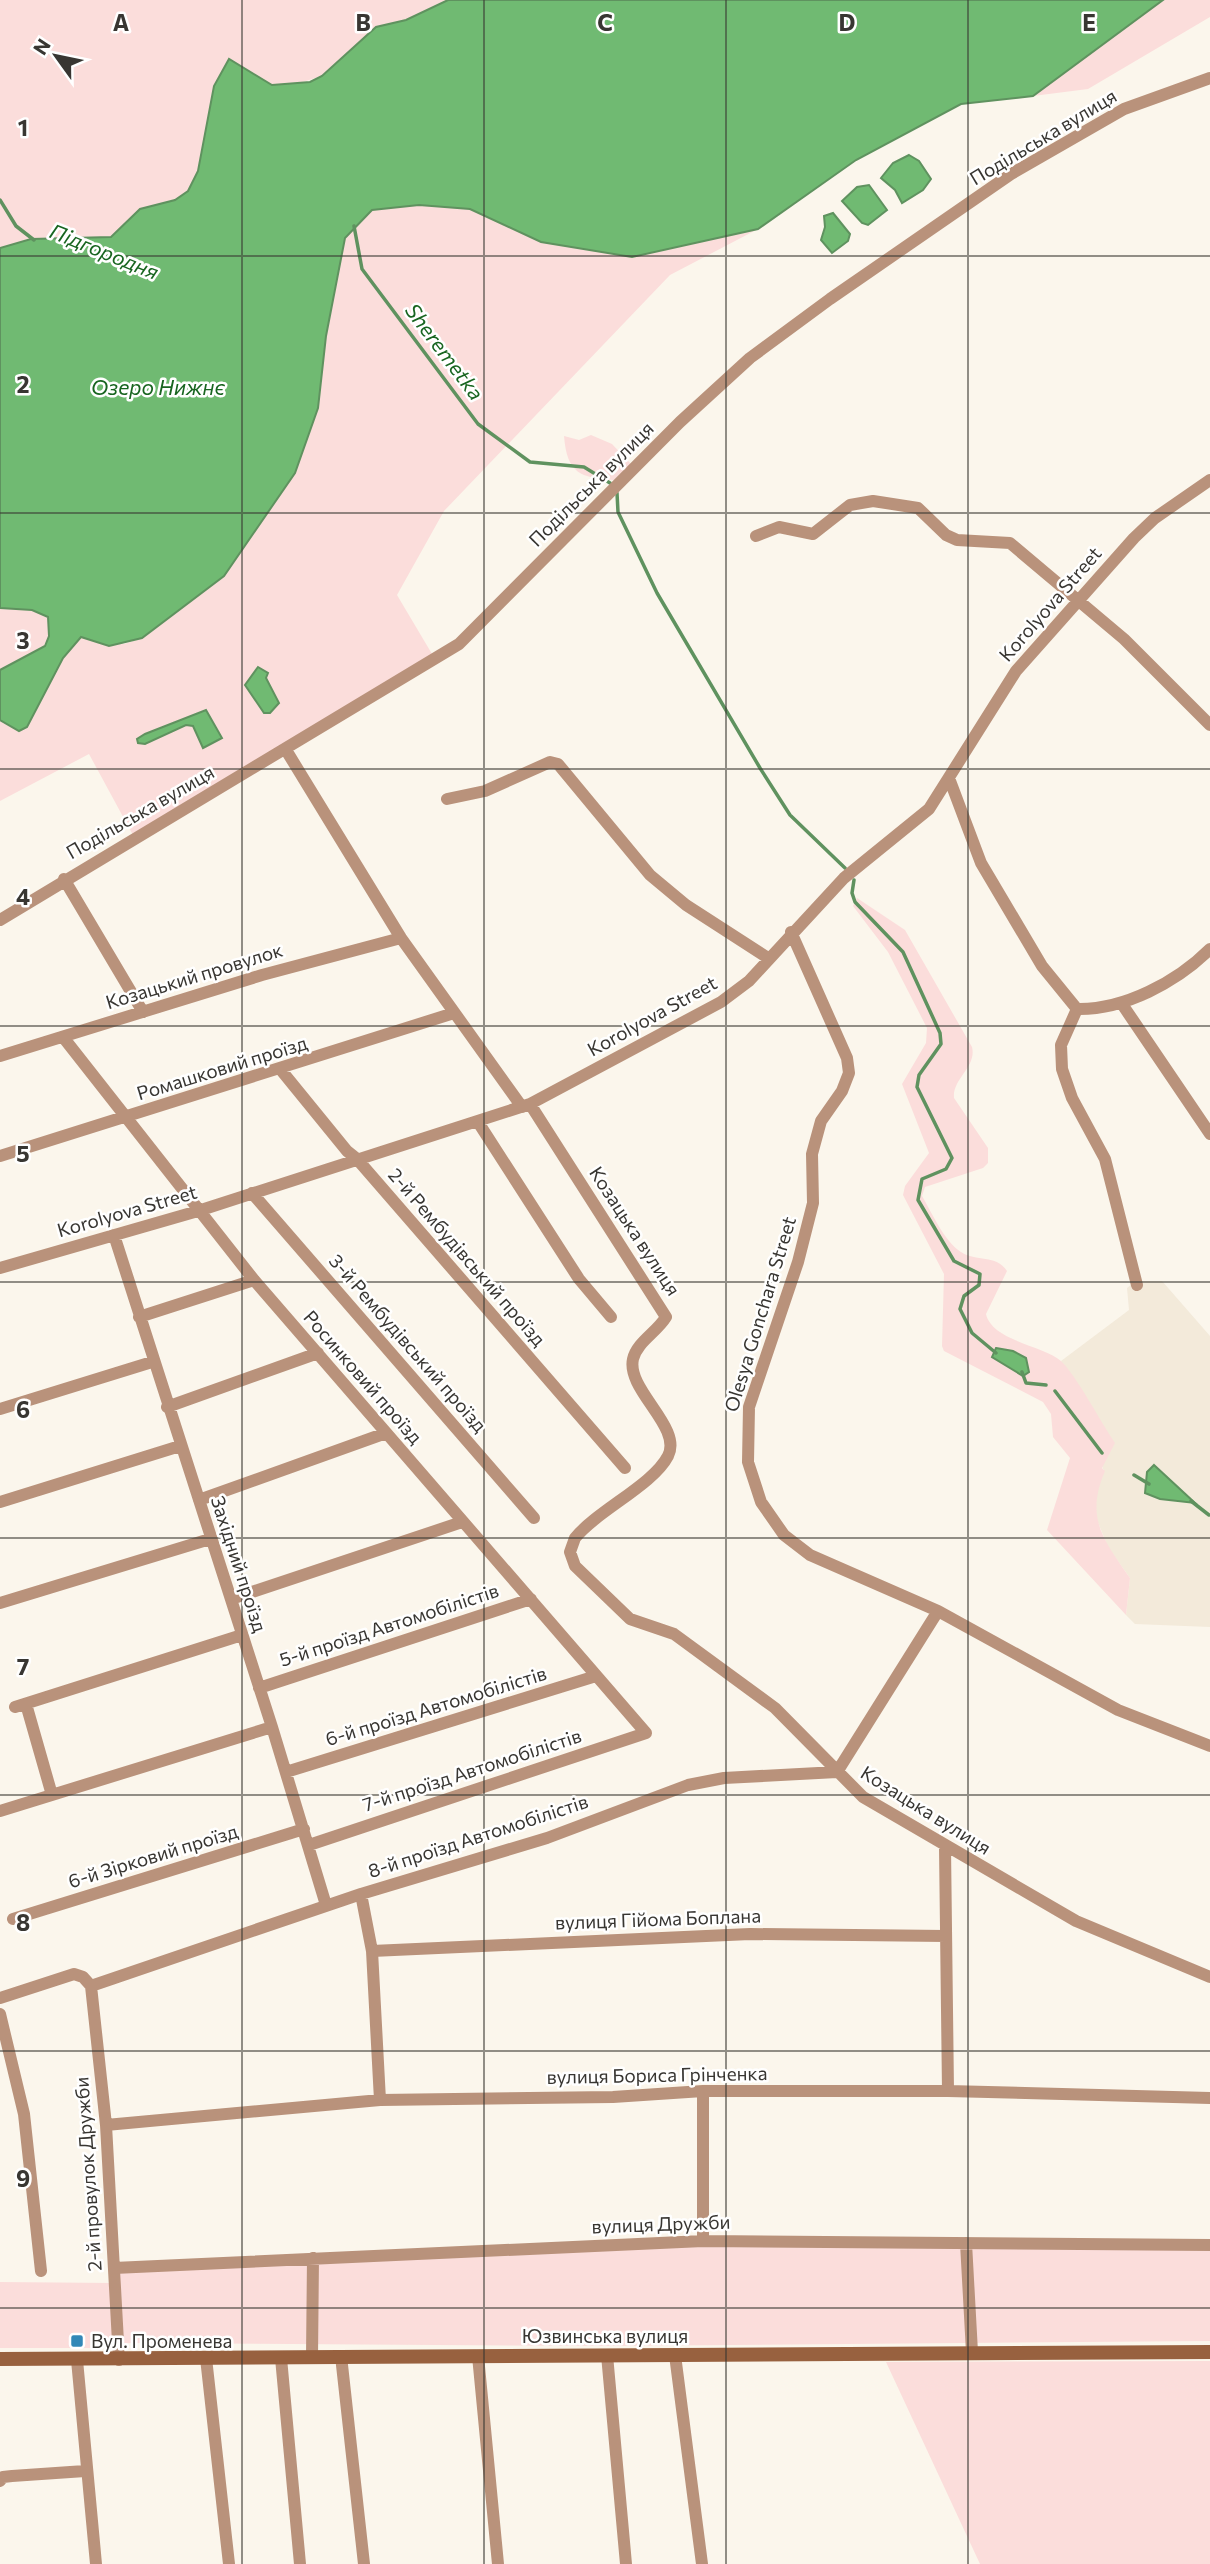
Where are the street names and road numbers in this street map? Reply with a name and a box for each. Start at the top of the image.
street label: Подільська вулиця [965,84,1120,189]
street label: Подільська вулиця [523,416,658,551]
street label: Korolyova Street [994,542,1106,666]
street label: Подільська вулиця [62,760,218,863]
street label: Козацький провулок [103,938,285,1013]
street label: Korolyova Street [583,970,721,1061]
street label: Ромашковий проїзд [134,1031,310,1104]
street label: Козацька вулиця [585,1162,686,1299]
street label: 2-й Рембудівський проїзд [384,1163,551,1350]
street label: Korolyova Street [54,1180,200,1241]
street label: Olesya Gonchara Street [719,1213,800,1414]
street label: 3-й Рембудівський проїзд [325,1249,492,1436]
street label: Росинковий проїзд [299,1305,428,1448]
street label: Західний проїзд [207,1493,272,1635]
street label: 5-й проїзд Автомобілістів [276,1578,501,1671]
street label: 6-й проїзд Автомобілістів [323,1661,549,1750]
street label: 7-й проїзд Автомобілістів [360,1723,584,1816]
street label: Козацька вулиця [857,1760,996,1859]
street label: 8-й проїзд Автомобілістів [365,1789,591,1882]
street label: 6-й Зірковий проїзд [65,1819,240,1892]
street label: вулиця Гійома Боплана [555,1903,761,1934]
street label: вулиця Бориса Грінченка [546,2061,768,2088]
street label: 2-й провулок Дружби [69,2076,106,2272]
street label: вулиця Дружби [591,2210,731,2237]
street label: Юзвинська вулиця [522,2324,688,2347]

